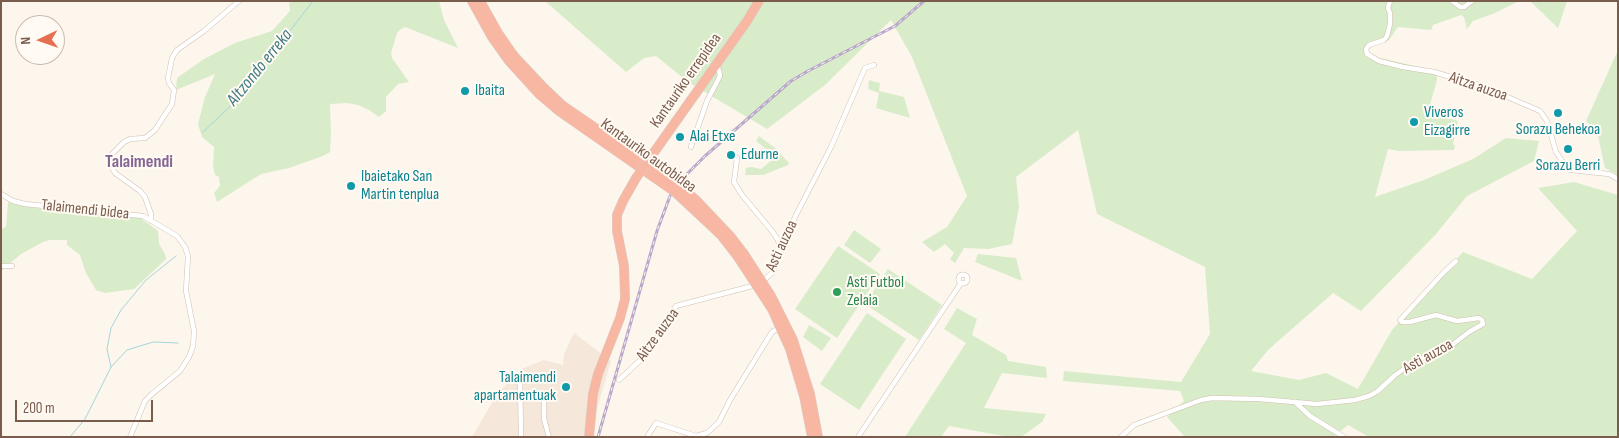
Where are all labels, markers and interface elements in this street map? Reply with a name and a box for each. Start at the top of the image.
north arrow [15,15,65,65]
water label: Altzondo erreka [222,25,298,111]
street label: Kantauriko errepidea [646,30,726,132]
text: N [17,37,34,45]
street label: Aitza auzoa [1446,68,1510,106]
place label: Ibaita [475,81,505,101]
marker: Ibaita [459,85,471,97]
place label: Viveros Eizagirre [1424,103,1470,141]
marker: Sorazu Behekoa [1552,107,1564,119]
street label: Kantauriko autobidea [596,115,700,197]
marker: Viveros Eizagirre [1408,116,1420,128]
place label: Sorazu Behekoa [1516,120,1600,140]
place label: Alai Etxe [690,127,735,147]
marker: Alai Etxe [674,131,686,143]
marker: Sorazu Berri [1562,143,1574,155]
place label: Edurne [741,145,779,165]
marker: Edurne [725,149,737,161]
district label: Talaimendi [105,151,173,173]
place label: Sorazu Berri [1536,156,1600,176]
place label: Ibaietako San Martin tenplua [361,167,439,205]
marker: Ibaietako San Martin tenplua [345,180,357,192]
street label: Talaimendi bidea [40,196,130,224]
street label: Asti auzoa [762,217,802,275]
place label: Asti Futbol Zelaia [847,273,904,311]
marker: Asti Futbol Zelaia [831,286,843,298]
street label: Aitze auzoa [632,305,684,365]
street label: Asti auzoa [1400,335,1456,379]
place label: Talaimendi apartamentuak [474,368,556,406]
marker: Talaimendi apartamentuak [560,381,572,393]
scale bar [18,390,155,422]
text: 200 m [23,399,55,418]

